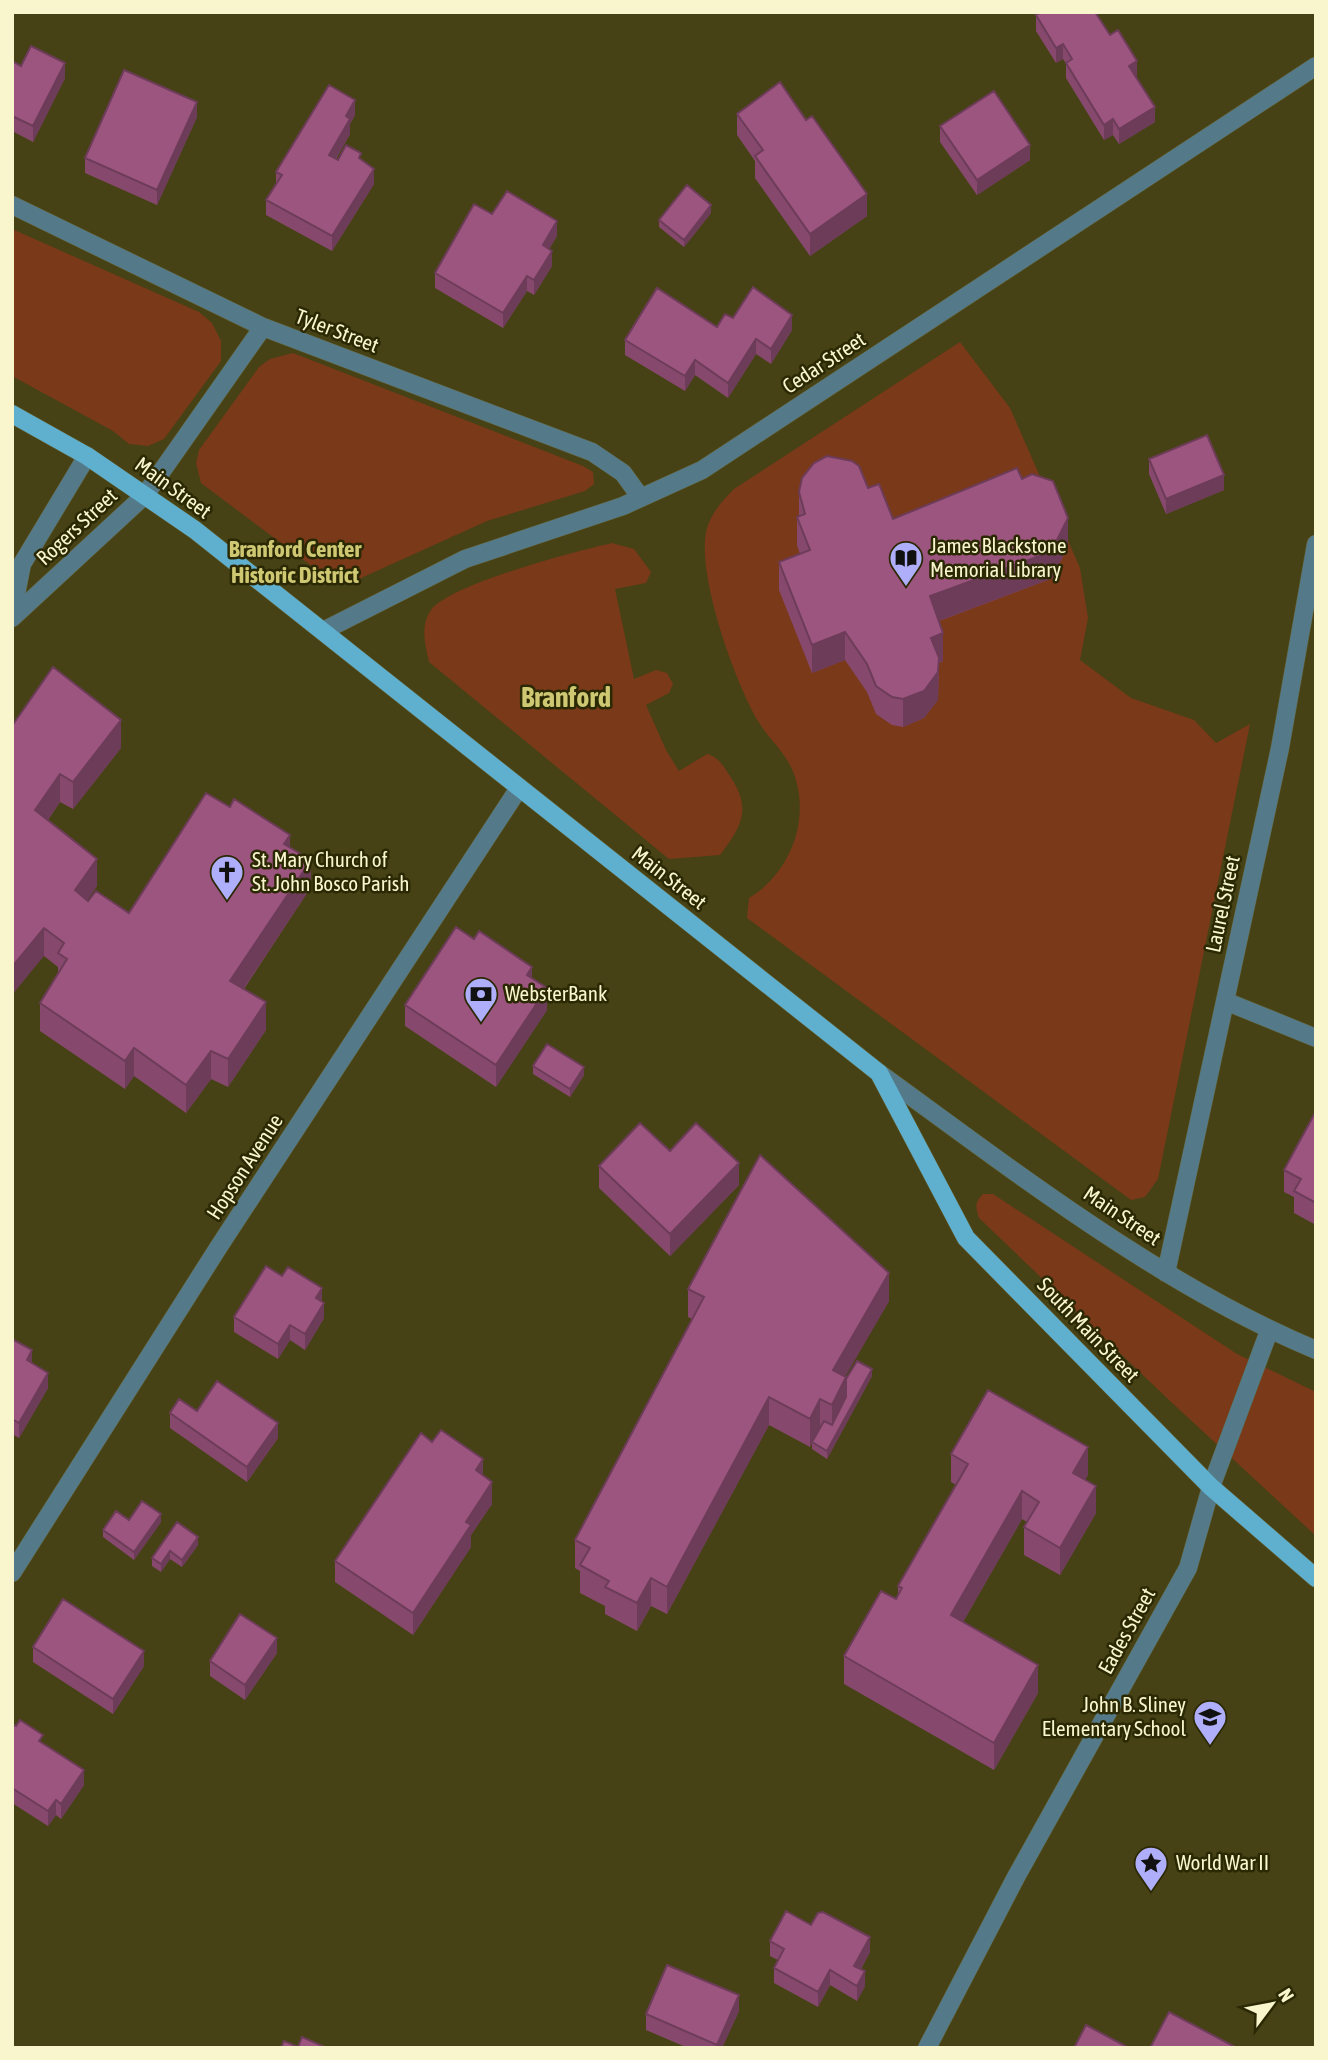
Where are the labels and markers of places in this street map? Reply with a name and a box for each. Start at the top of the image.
place label: James Blackstone Memorial Library [930,533,1067,581]
library icon: James Blackstone Memorial Library [887,539,925,588]
place label: St. Mary Church of St. John Bosco Parish [252,847,409,895]
church icon: St. Mary Church of St. John Bosco Parish [208,853,246,902]
bank icon: WebsterBank [462,975,500,1024]
place label: WebsterBank [505,981,607,1005]
place label: John B. Sliney Elementary School [1042,1692,1186,1740]
school or university icon: John B. Sliney Elementary School [1191,1698,1229,1747]
place icon: World War II [1132,1844,1170,1893]
place label: World War II [1176,1850,1269,1874]

